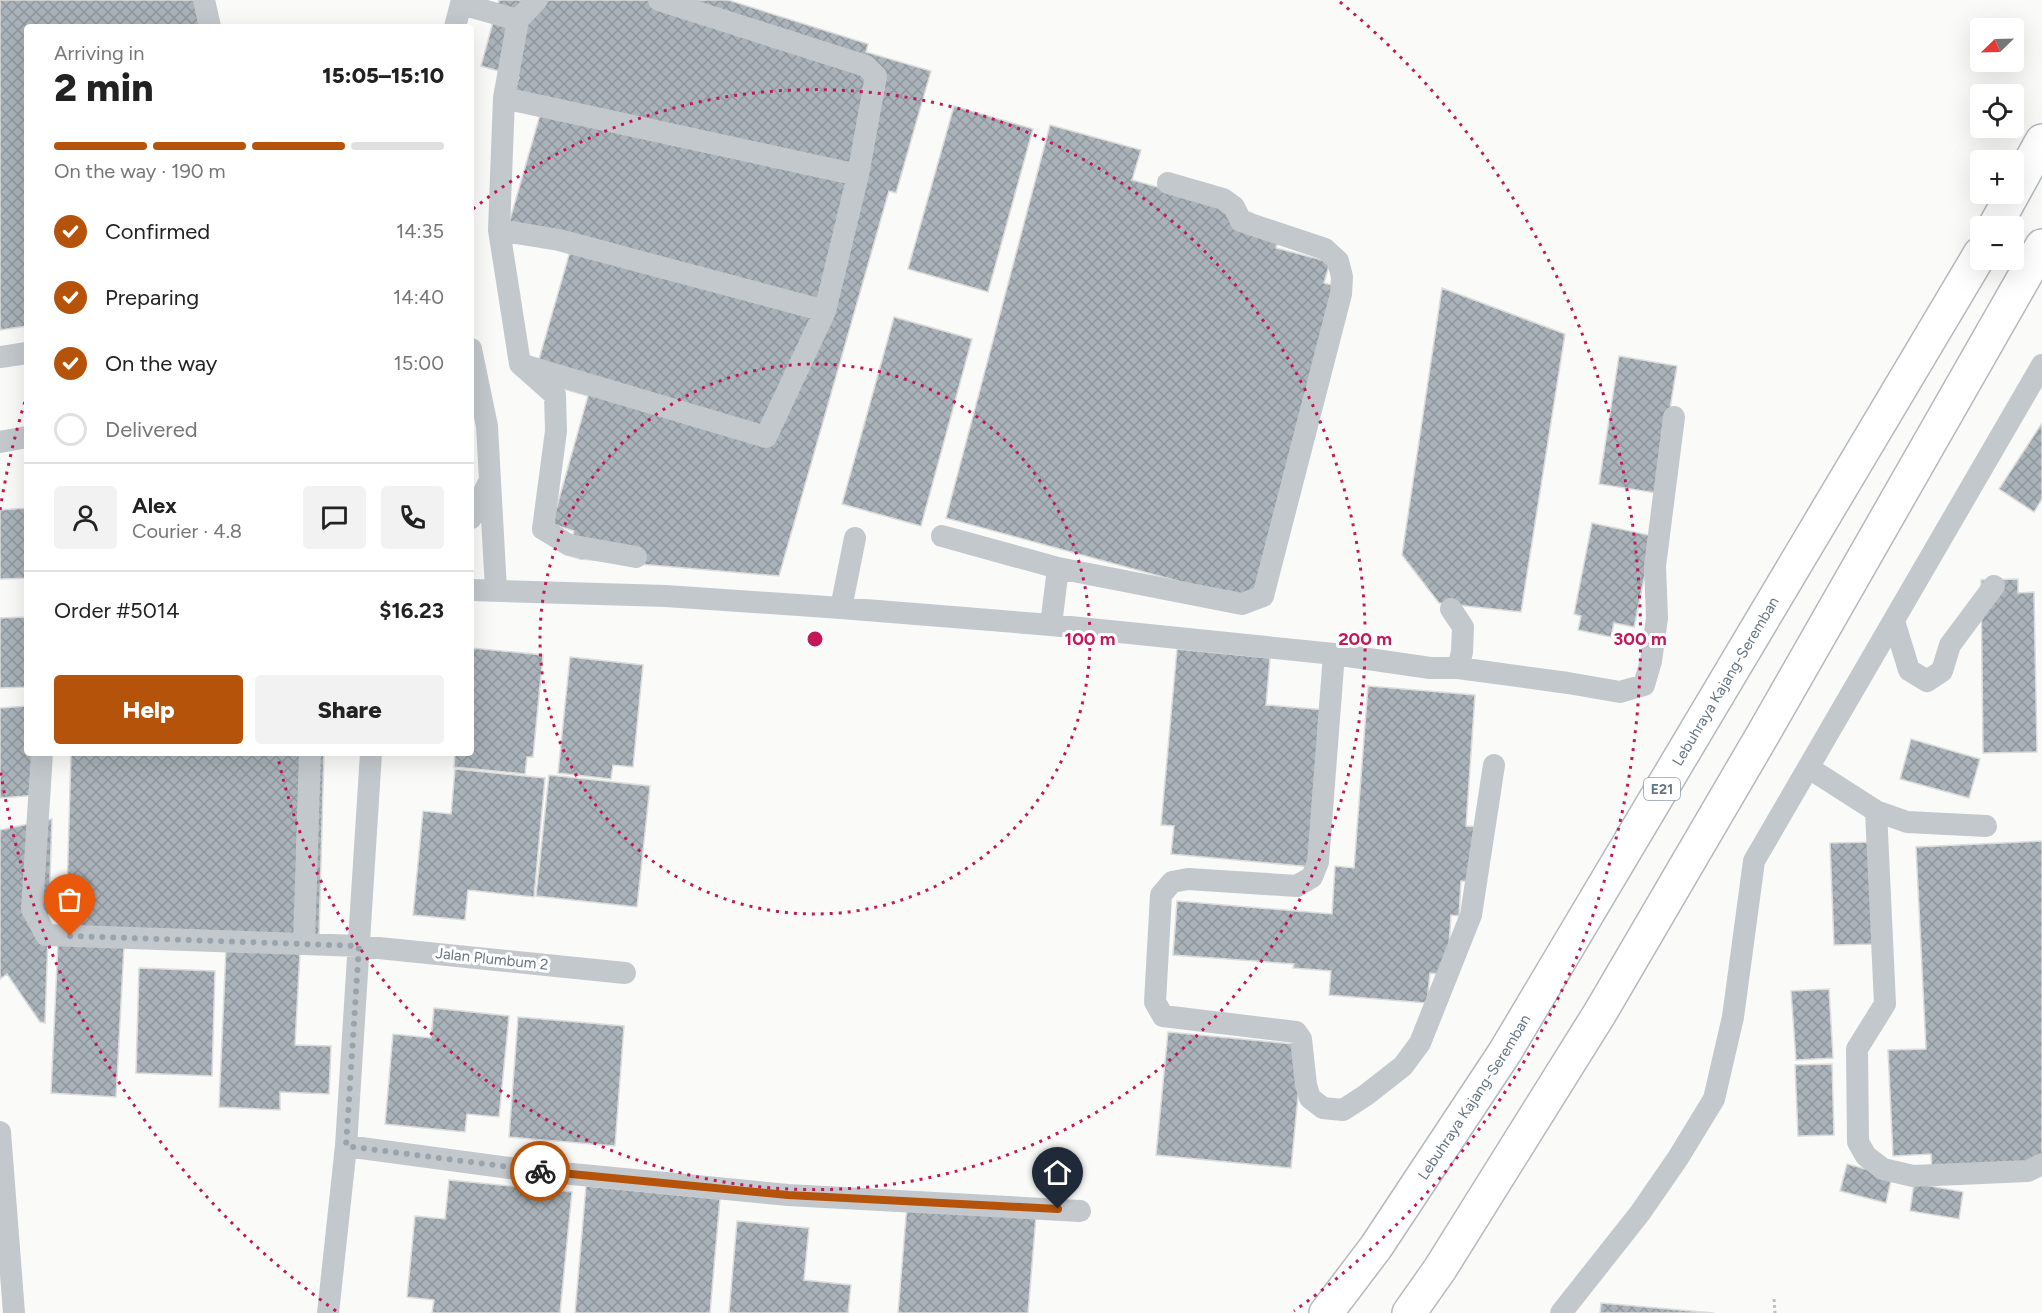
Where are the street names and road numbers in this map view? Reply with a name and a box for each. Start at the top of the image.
street label: Lebuhraya Kajang-Seremban [1668,594,1783,769]
road number: E21 [1644,778,1680,800]
street label: Jalan Plumbum 2 [435,944,549,974]
street label: Lebuhraya Kajang-Seremban [1414,1011,1534,1183]

